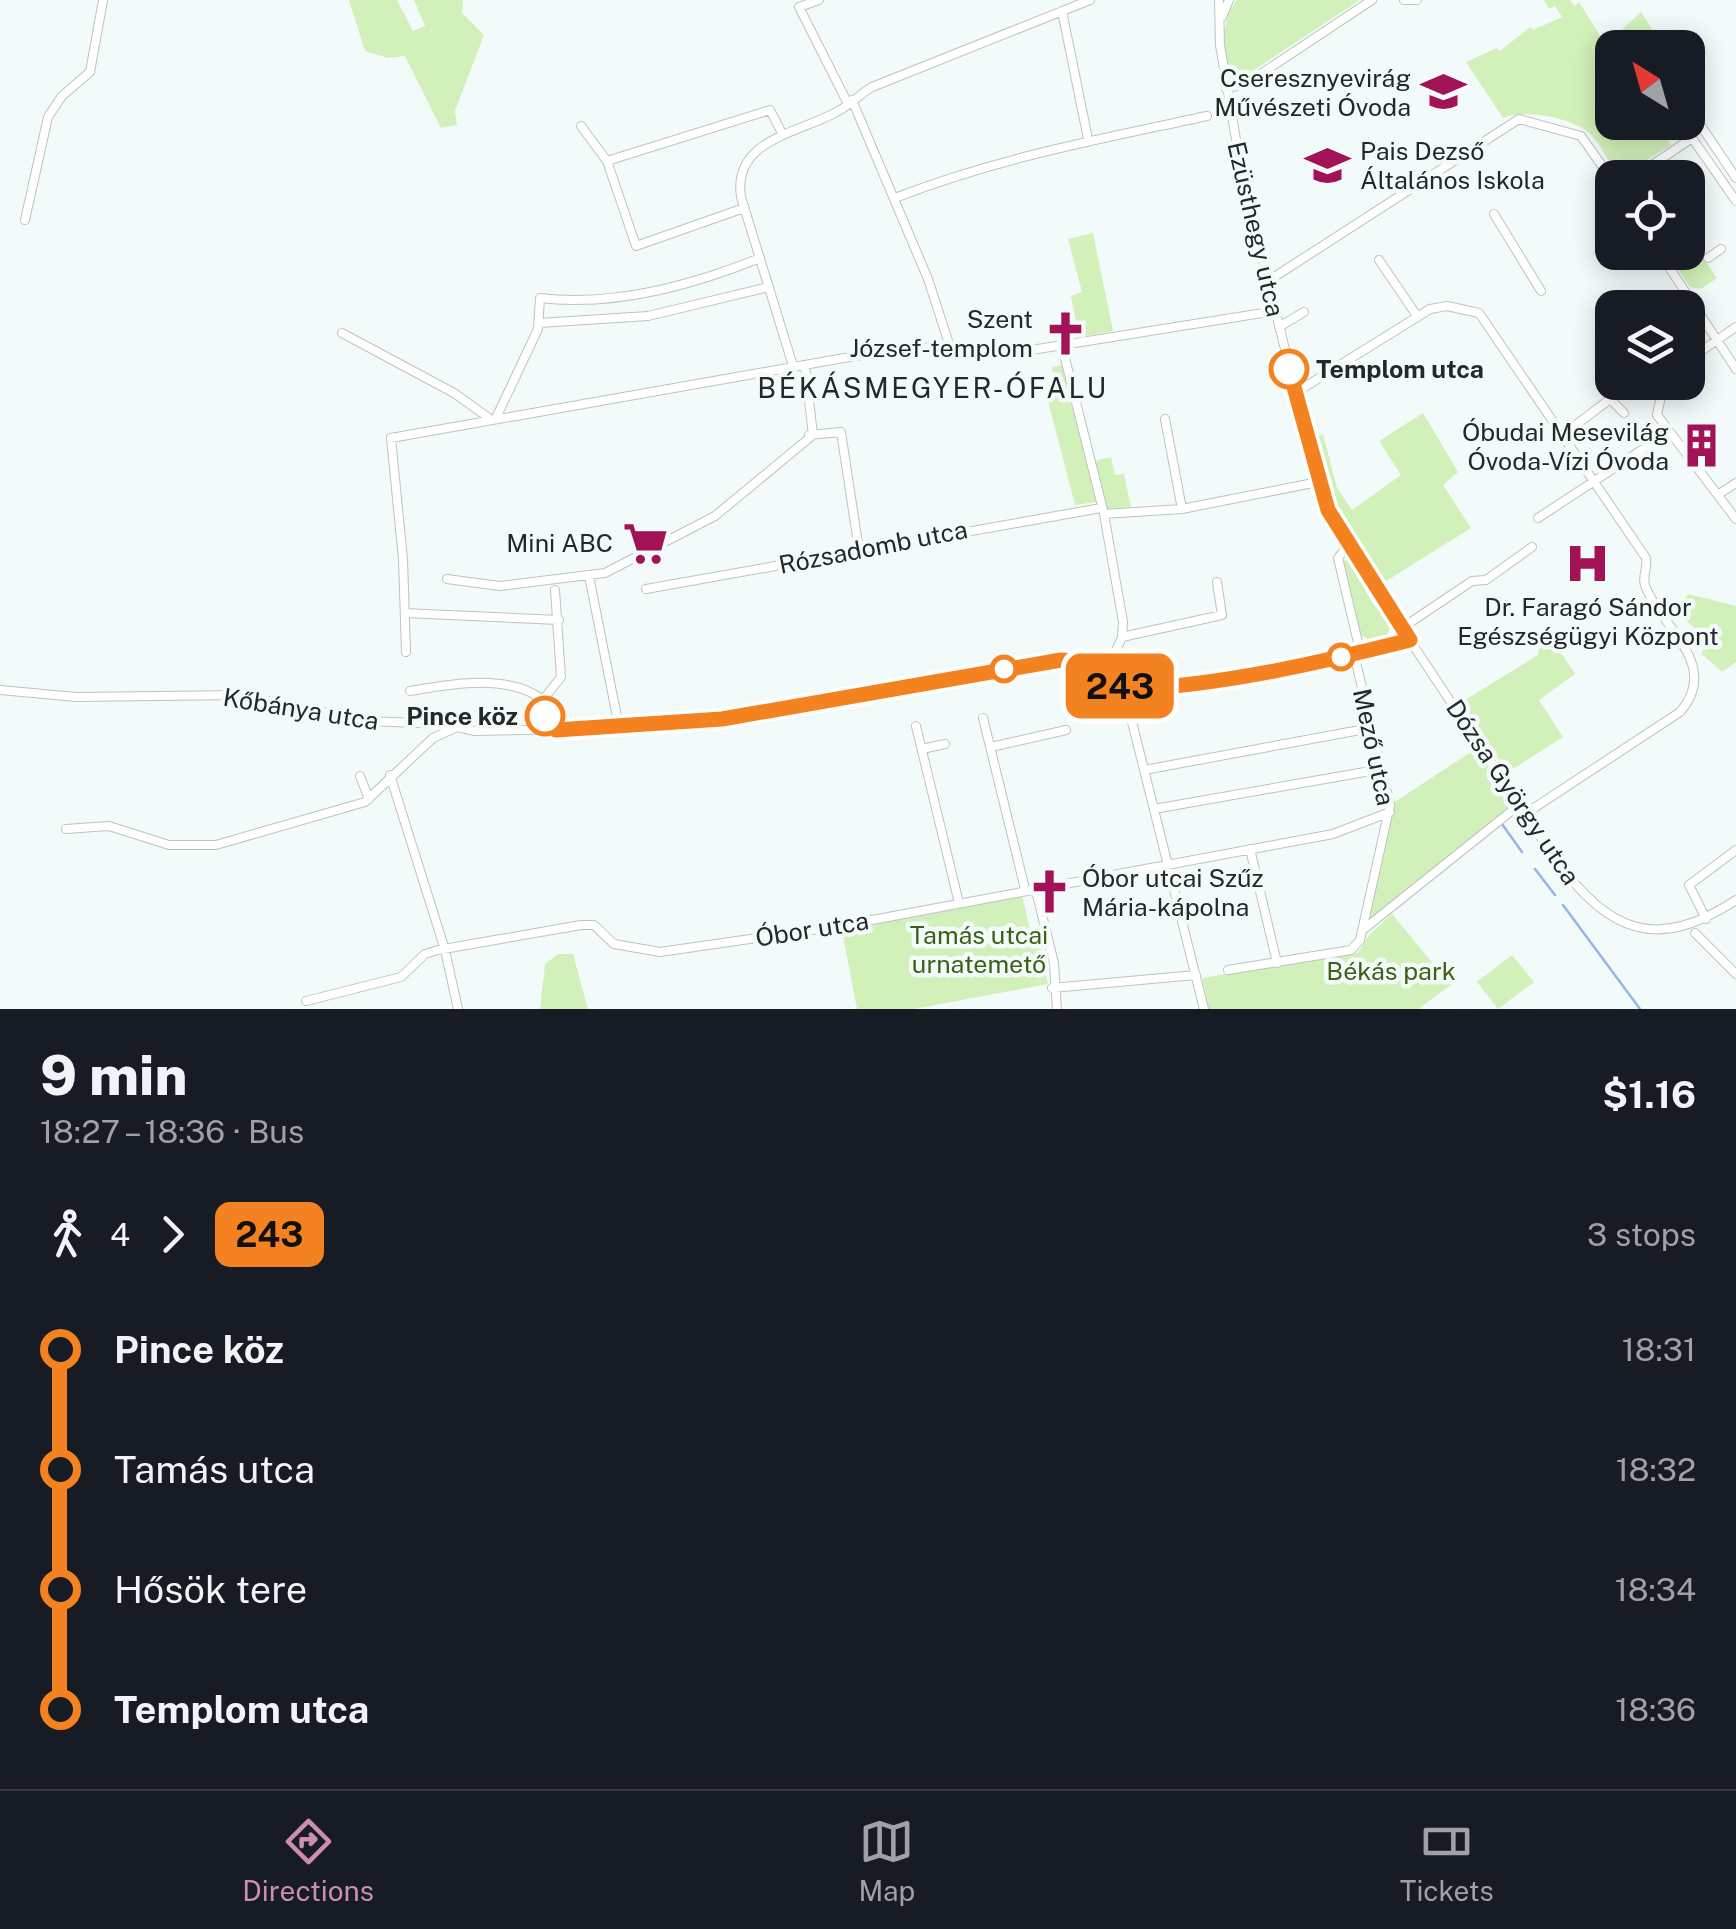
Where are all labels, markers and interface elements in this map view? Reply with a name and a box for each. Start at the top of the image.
north arrow [1595,30,1705,140]
map controls [1595,30,1705,400]
place label: Cseresznyevirág Művészeti Óvoda [1214,63,1411,122]
school or university icon: Cseresznyevirág Művészeti Óvoda [1420,68,1468,116]
place label: Pais Dezső Általános Iskola [1360,136,1545,195]
street label: Ezüsthegy utca [1221,139,1291,319]
school or university icon: Pais Dezső Általános Iskola [1303,141,1351,189]
button: locate [1595,160,1705,270]
button: layers [1595,290,1705,400]
place label: Szent József-templom [850,304,1033,363]
church icon: Szent József-templom [1042,309,1090,357]
marker: Templom utca [1270,350,1308,388]
place label: Templom utca [1316,354,1484,384]
district label: BÉKÁSMEGYER-ÓFALU [757,371,1109,404]
place label: Óbudai Mesevilág Óvoda-Vízi Óvoda [1462,417,1669,476]
building icon: Óbudai Mesevilág Óvoda-Vízi Óvoda [1678,422,1726,470]
street label: Rózsadomb utca [776,514,970,580]
supermarket icon: Mini ABC [622,519,670,567]
place label: Mini ABC [506,528,613,558]
hospital icon: Dr. Faragó Sándor Egészségügyi Központ [1564,539,1612,587]
place label: Dr. Faragó Sándor Egészségügyi Központ [1457,592,1719,651]
unlabelled marker [1328,644,1354,670]
line badge: 243 [1062,654,1178,718]
unlabelled marker [991,656,1017,682]
text: 243 [1086,666,1154,707]
street label: Kőbánya utca [221,682,381,736]
street label: Mező utca [1347,686,1401,808]
street label: Dózsa György utca [1440,694,1586,890]
marker: Pince köz [526,697,564,735]
place label: Pince köz [406,701,518,731]
place label: Óbor utcai Szűz Mária-kápolna [1082,863,1264,922]
church icon: Óbor utcai Szűz Mária-kápolna [1025,868,1073,916]
street label: Óbor utca [753,905,871,953]
park label: Tamás utcai urnatemető [910,920,1048,979]
park label: Békás park [1326,956,1456,986]
text: 9 min [40,1043,187,1107]
text: $1.16 [1602,1072,1696,1117]
text: 18:27 – 18:36 · Bus [40,1113,304,1150]
icon: walk [40,1207,95,1262]
icon: forward [145,1207,200,1262]
text: 243 [235,1214,304,1255]
text: 4 [110,1216,130,1253]
text: 3 stops [1587,1216,1696,1253]
text: Pince köz [114,1327,284,1372]
text: 18:31 [1622,1331,1696,1368]
text: Tamás utca [114,1447,315,1492]
text: 18:32 [1616,1451,1696,1488]
text: Hősök tere [114,1567,307,1612]
text: 18:34 [1615,1571,1696,1608]
text: Templom utca [114,1687,369,1732]
text: 18:36 [1615,1691,1696,1728]
tab: Directions [242,1814,374,1907]
tab: Map [858,1814,915,1907]
tab: Tickets [1400,1814,1494,1907]

